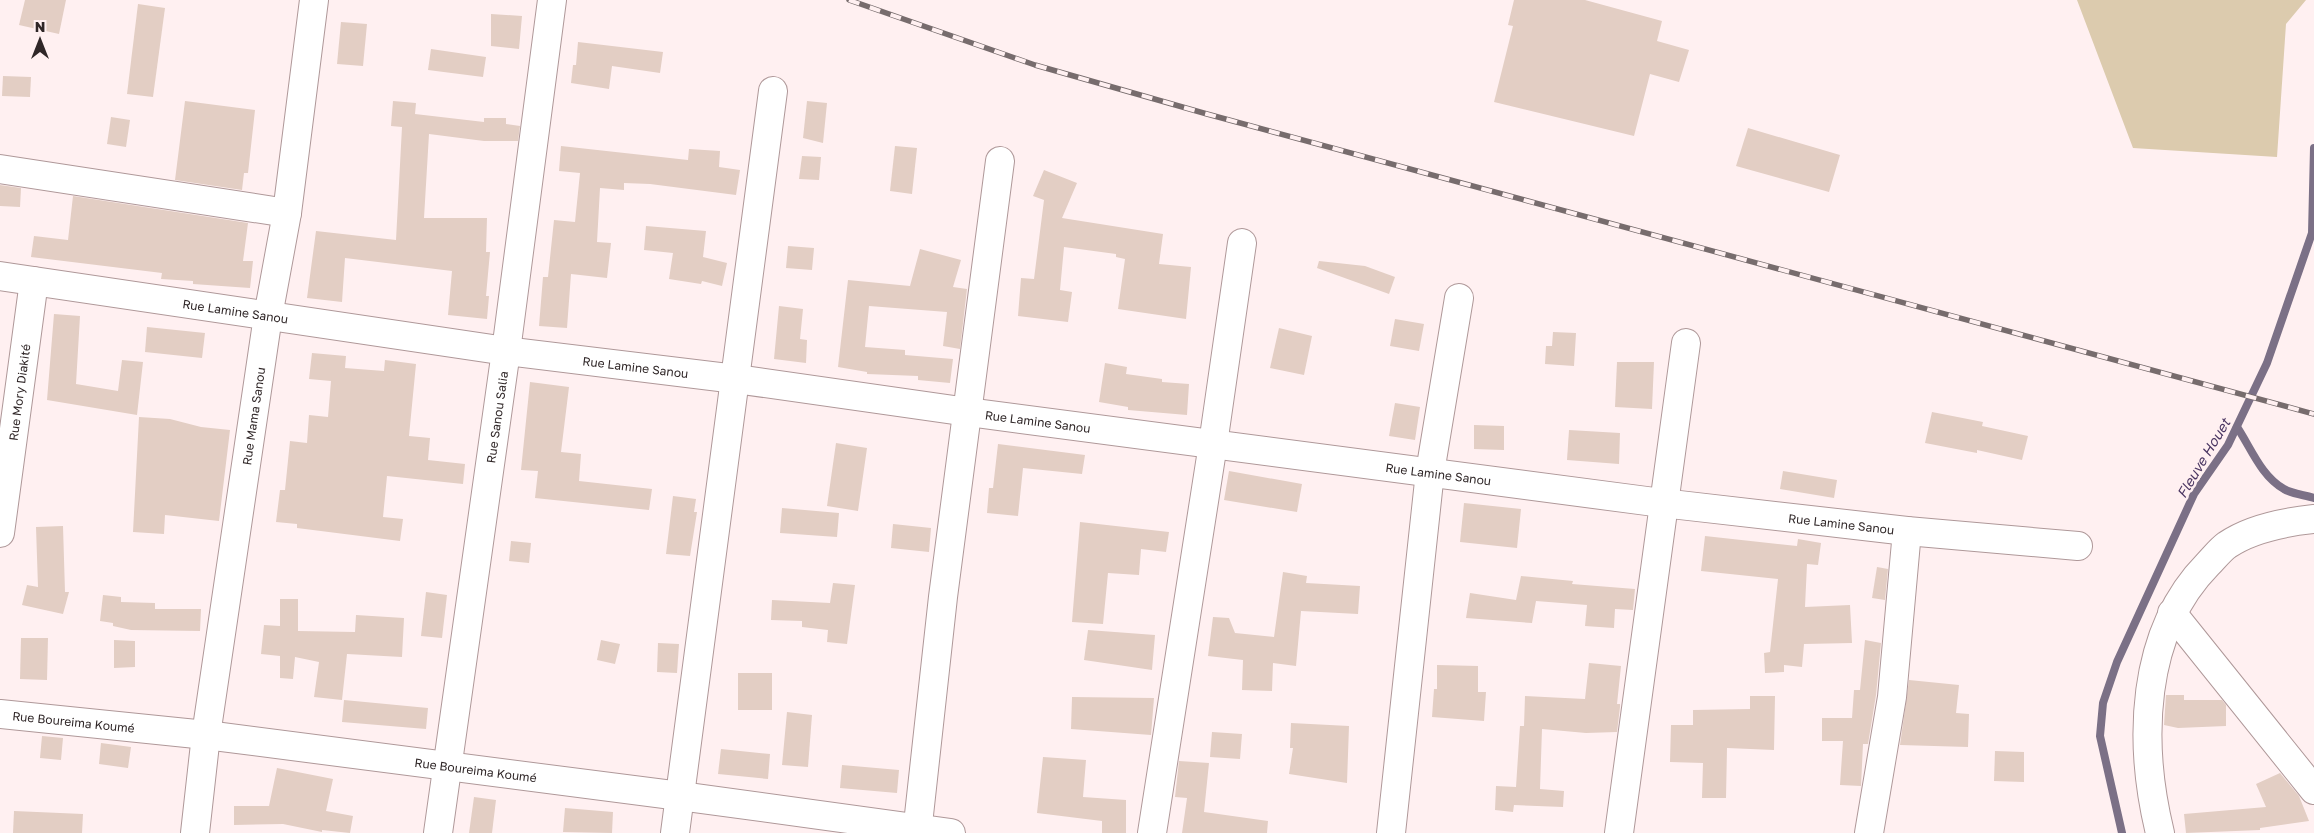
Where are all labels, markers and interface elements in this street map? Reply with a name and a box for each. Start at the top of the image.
north arrow [15,15,65,65]
text: N [35,18,45,35]
street label: Rue Lamine Sanou [182,296,289,326]
street label: Rue Mory Diakité [5,343,33,442]
street label: Rue Lamine Sanou [582,353,689,381]
street label: Rue Mama Sanou [239,366,268,466]
street label: Rue Sanou Salia [483,370,511,464]
street label: Rue Lamine Sanou [984,407,1092,436]
water label: Fleuve Houet [2173,414,2234,501]
street label: Rue Lamine Sanou [1385,459,1492,488]
street label: Rue Lamine Sanou [1788,510,1895,537]
street label: Rue Boureima Koumé [12,708,136,735]
street label: Rue Boureima Koumé [414,754,538,785]

